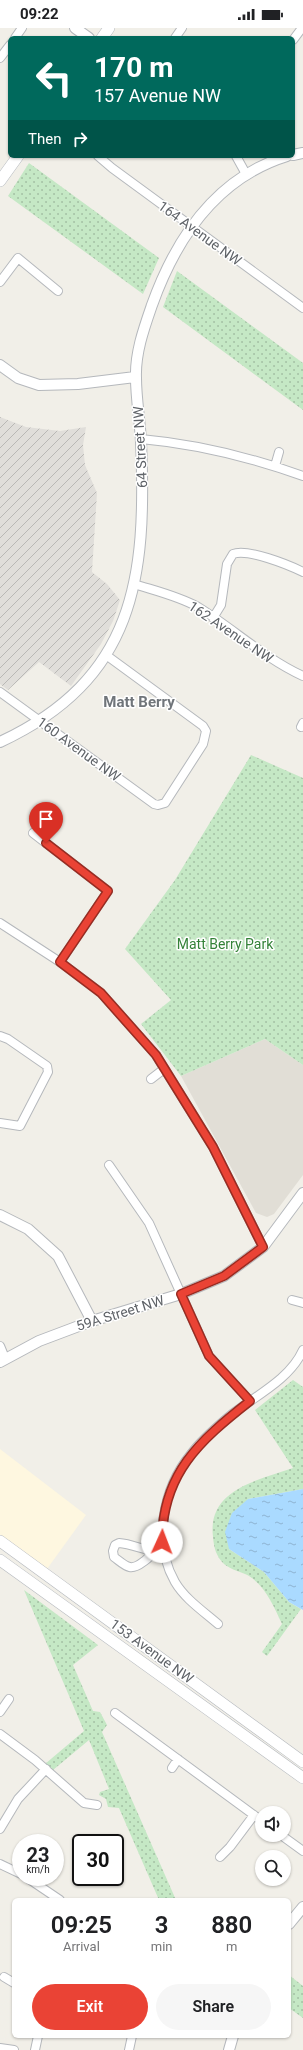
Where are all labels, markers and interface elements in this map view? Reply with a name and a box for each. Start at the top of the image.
text: 09:22 [20,5,59,23]
text: 170 m [94,51,173,84]
icon: left [28,52,80,104]
text: 157 Avenue NW [94,85,221,106]
icon: right [69,128,91,150]
text: Then [28,130,61,148]
street label: 164 Avenue NW [155,198,245,269]
street label: 64 Street NW [130,405,150,488]
street label: 162 Avenue NW [186,598,277,667]
district label: Matt Berry [103,693,175,711]
street label: 160 Avenue NW [34,714,124,785]
pin [29,802,63,843]
icon: arrive [35,808,57,830]
park label: Matt Berry Park [177,936,274,952]
street label: 59A Street NW [74,1292,166,1334]
position arrow [141,1521,183,1563]
street label: 153 Avenue NW [107,1616,197,1687]
map controls [255,1806,291,1886]
button: sound [255,1806,291,1842]
speed limit sign: 30 [72,1834,124,1886]
text: 23 [27,1843,49,1867]
button: search [255,1850,291,1886]
text: km/h [26,1864,50,1875]
text: 09:25 [51,1911,112,1939]
text: 3 [155,1911,168,1939]
text: 880 [211,1911,252,1939]
text: Arrival [63,1939,100,1954]
text: min [151,1939,172,1954]
text: m [226,1939,237,1954]
button: Exit [32,1984,148,2030]
button: Share [156,1984,271,2030]

